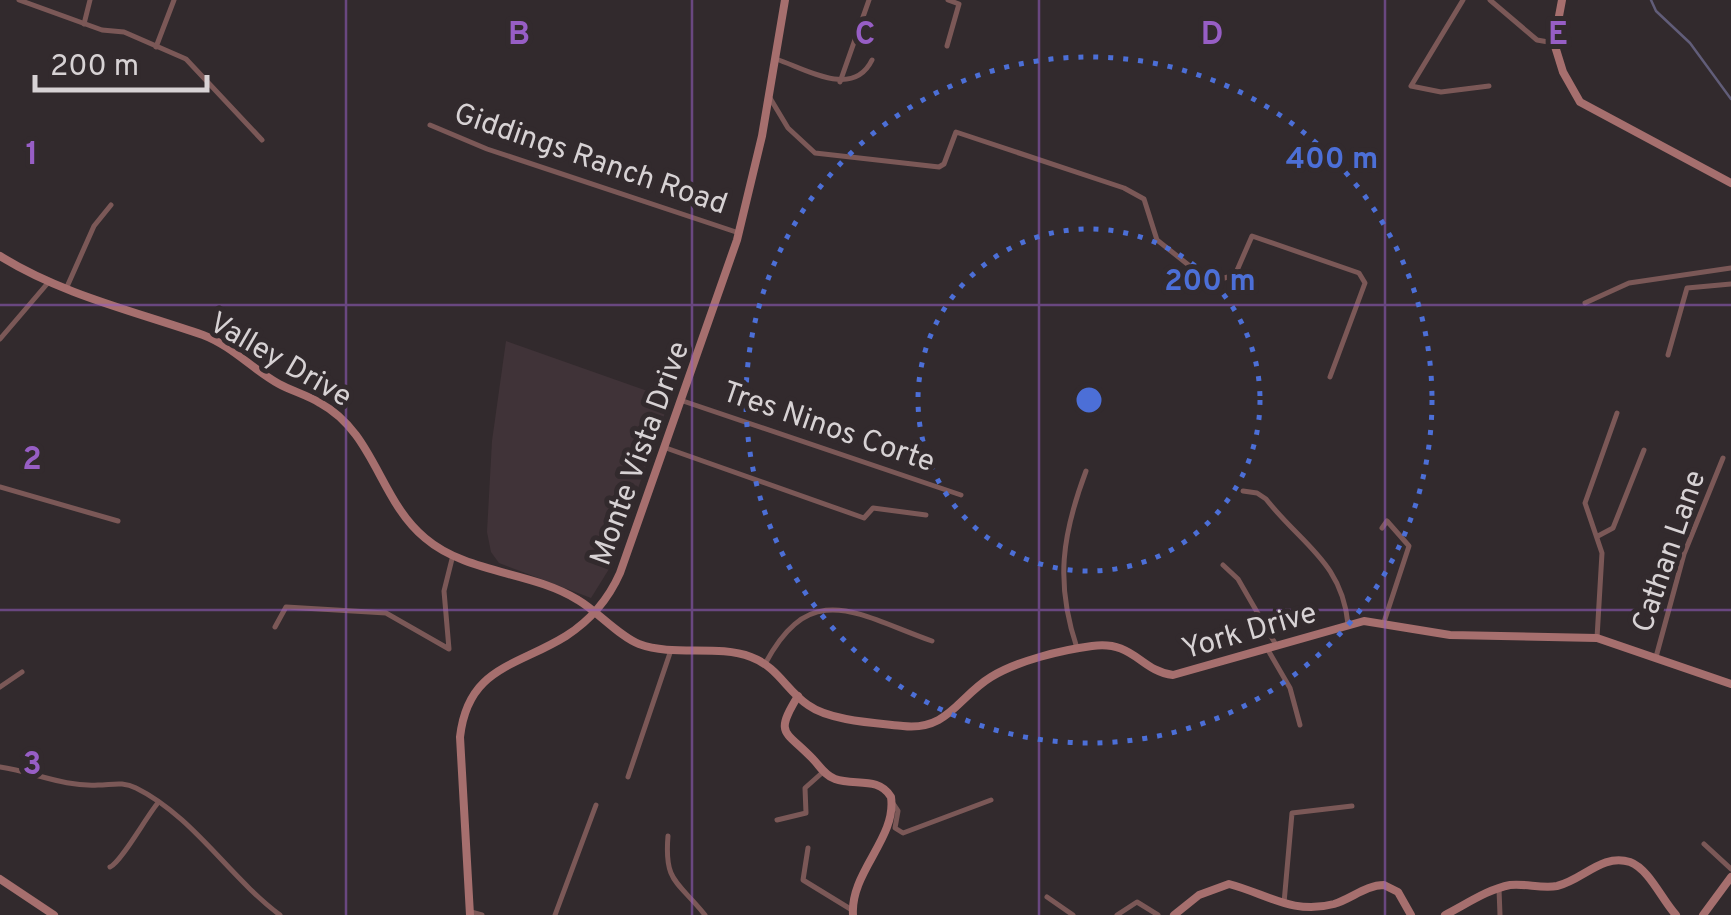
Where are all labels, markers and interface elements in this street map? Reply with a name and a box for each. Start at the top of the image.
text: B [508,16,530,56]
text: C [855,16,875,56]
text: D [1201,16,1223,56]
text: E [1548,16,1568,56]
scale bar [35,30,208,92]
text: 200 m [50,49,139,86]
street label: Giddings Ranch Road [449,96,732,224]
text: 1 [26,136,38,176]
text: 400 m [1286,142,1378,179]
text: 200 m [1164,264,1256,301]
street label: Valley Drive [202,306,358,417]
street label: Monte Vista Drive [584,337,699,571]
street label: Tres Ninos Corte [717,375,939,482]
centre of rings [1071,382,1107,418]
text: 2 [22,441,42,481]
street label: Cathan Lane [1625,466,1715,638]
street label: York Drive [1178,596,1321,669]
text: 3 [22,746,42,786]

